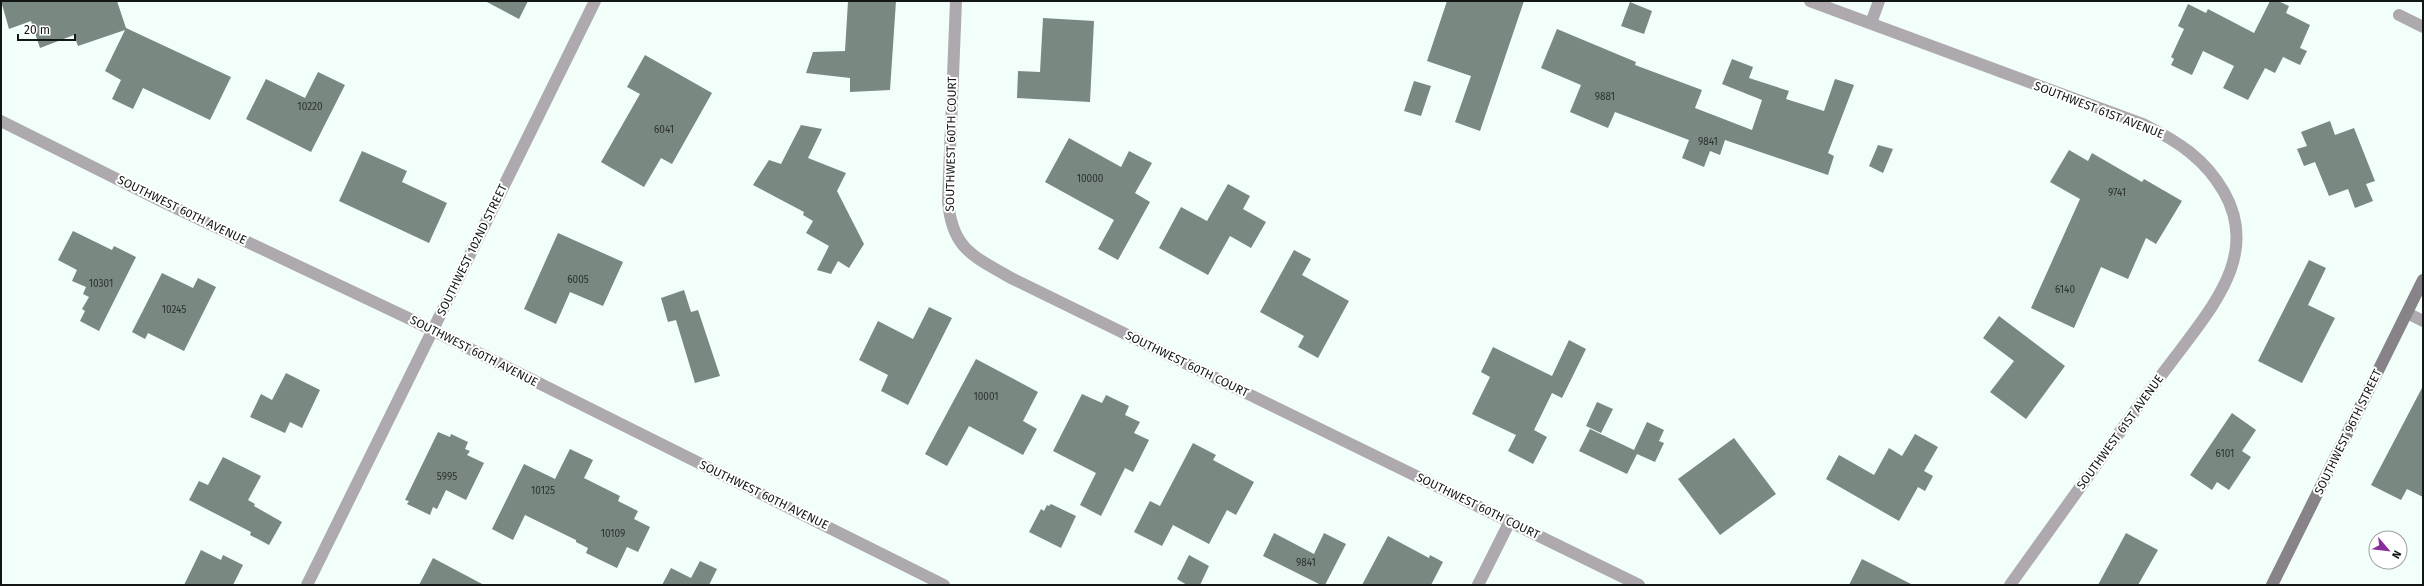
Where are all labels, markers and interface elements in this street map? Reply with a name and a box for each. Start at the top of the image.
scale bar [18,16,75,42]
text: 20 m [24,23,50,37]
street label: SOUTHWEST 60TH COURT [943,75,959,212]
street label: SOUTHWEST 61ST AVENUE [2032,79,2166,141]
house number: 9881 [1595,91,1615,103]
house number: 10220 [297,101,323,113]
house number: 6041 [654,124,674,136]
house number: 9841 [1698,136,1718,148]
street label: SOUTHWEST 60TH AVENUE [115,173,249,247]
house number: 10000 [1077,173,1104,185]
street label: SOUTHWEST 102ND STREET [434,181,510,318]
house number: 9741 [2108,187,2126,199]
house number: 6005 [567,274,589,286]
house number: 10301 [89,278,113,290]
house number: 6140 [2055,284,2075,296]
house number: 10245 [162,304,186,316]
street label: SOUTHWEST 60TH AVENUE [408,313,540,389]
street label: SOUTHWEST 60TH COURT [1123,328,1252,400]
street label: SOUTHWEST 96TH STREET [2312,366,2385,497]
street label: SOUTHWEST 61ST AVENUE [2074,372,2166,492]
house number: 10001 [973,391,999,403]
house number: 6101 [2216,448,2234,460]
street label: SOUTHWEST 60TH AVENUE [697,458,831,532]
street label: SOUTHWEST 60TH COURT [1414,470,1543,542]
house number: 5995 [437,471,457,483]
house number: 10125 [531,485,555,497]
house number: 10109 [601,528,625,540]
north arrow [2368,530,2408,570]
text: N [2389,548,2404,561]
house number: 9841 [1296,557,1316,569]

